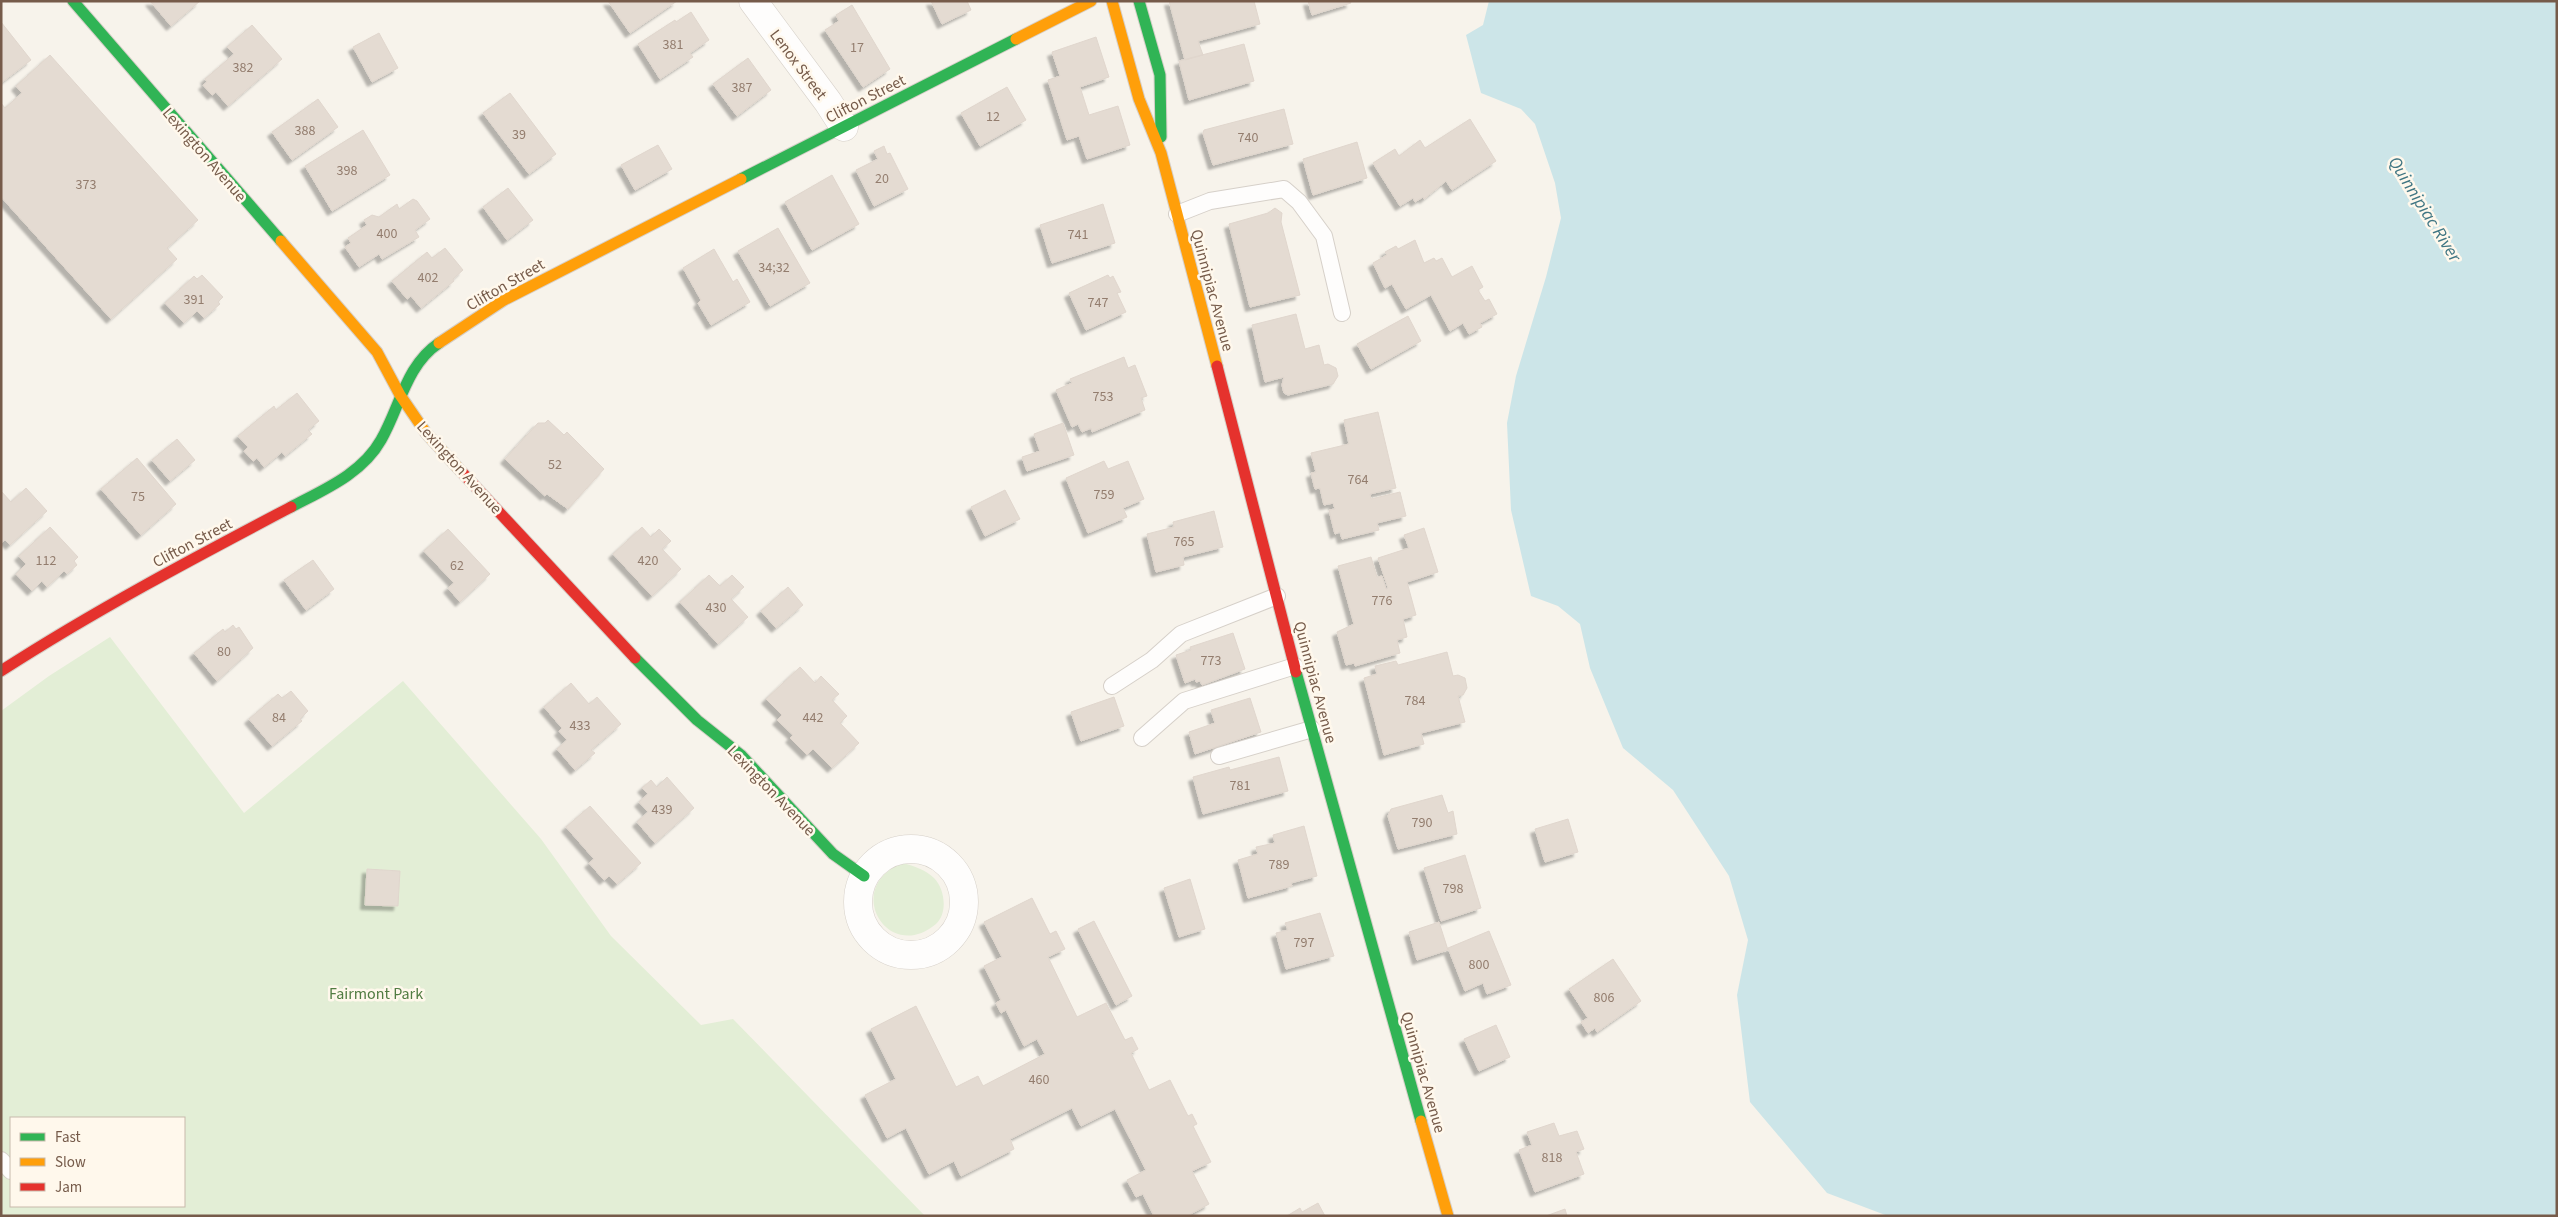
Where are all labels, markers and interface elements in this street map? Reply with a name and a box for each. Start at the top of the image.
street label: Lenox Street [764,25,832,105]
house number: 381 [663,35,683,55]
house number: 17 [850,38,864,58]
house number: 382 [233,58,253,78]
street label: Clifton Street [822,69,910,128]
house number: 387 [732,78,752,98]
street label: Lexington Avenue [157,103,251,207]
house number: 12 [986,107,1000,127]
house number: 388 [295,121,315,141]
house number: 39 [512,125,526,145]
house number: 740 [1238,128,1258,148]
water label: Quinnipiac River [2382,152,2467,268]
house number: 398 [337,161,357,181]
house number: 20 [875,169,889,189]
house number: 373 [76,175,96,195]
house number: 400 [377,224,397,244]
house number: 741 [1068,225,1088,245]
street label: Quinnipiac Avenue [1185,227,1239,354]
street label: Clifton Street [462,253,549,316]
house number: 34;32 [758,258,790,278]
house number: 402 [418,268,438,288]
house number: 391 [184,290,204,310]
house number: 747 [1088,293,1108,313]
house number: 753 [1093,387,1113,407]
street label: Lexington Avenue [411,416,507,519]
house number: 52 [548,455,562,475]
house number: 764 [1348,470,1368,490]
house number: 759 [1094,485,1114,505]
house number: 75 [131,487,145,507]
street label: Clifton Street [149,512,237,573]
house number: 765 [1174,532,1194,552]
house number: 112 [36,551,56,571]
house number: 420 [638,551,658,571]
house number: 62 [450,556,464,576]
house number: 776 [1372,591,1392,611]
house number: 430 [706,598,726,618]
street label: Quinnipiac Avenue [1288,619,1342,746]
house number: 80 [217,642,231,662]
house number: 773 [1201,651,1221,671]
house number: 784 [1405,691,1425,711]
house number: 84 [272,708,286,728]
house number: 442 [803,708,823,728]
house number: 433 [570,716,590,736]
street label: Lexington Avenue [722,740,820,841]
house number: 781 [1230,776,1250,796]
house number: 439 [652,800,672,820]
house number: 790 [1412,813,1432,833]
house number: 789 [1269,855,1289,875]
house number: 798 [1443,879,1463,899]
house number: 797 [1294,933,1314,953]
house number: 800 [1469,955,1489,975]
park label: Fairmont Park [329,983,423,1005]
house number: 806 [1594,988,1614,1008]
street label: Quinnipiac Avenue [1395,1009,1451,1136]
house number: 460 [1029,1070,1049,1090]
legend [10,1117,185,1207]
text: Fast [55,1127,81,1148]
house number: 818 [1542,1148,1562,1168]
text: Slow [55,1152,86,1173]
text: Jam [55,1177,82,1198]

